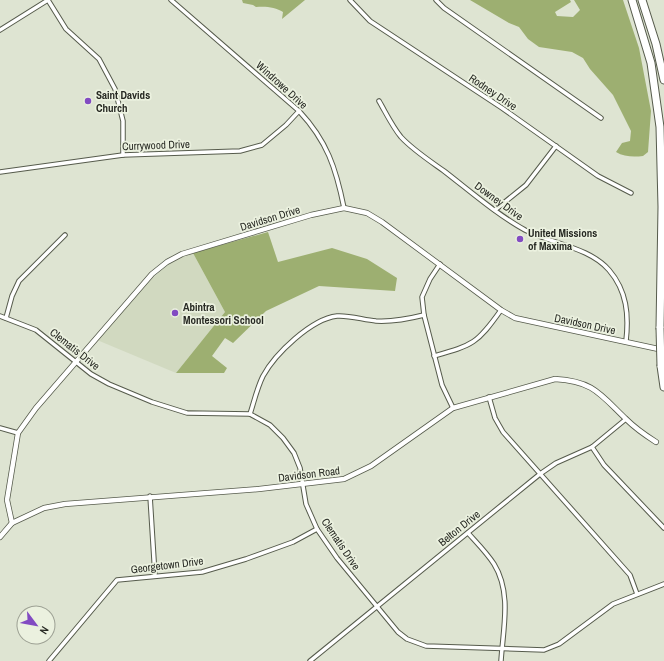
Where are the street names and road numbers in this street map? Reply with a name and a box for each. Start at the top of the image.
street label: Windrowe Drive [253,58,311,112]
street label: Rodney Drive [466,71,520,113]
street label: Currywood Drive [122,137,190,153]
street label: Downey Drive [472,179,526,223]
street label: Davidson Drive [238,202,302,234]
street label: Davidson Drive [553,311,617,337]
street label: Clematis Drive [47,325,103,373]
street label: Davidson Road [277,463,341,485]
street label: Belton Drive [435,507,483,549]
street label: Clematis Drive [319,515,363,573]
street label: Georgetown Drive [130,554,204,576]

